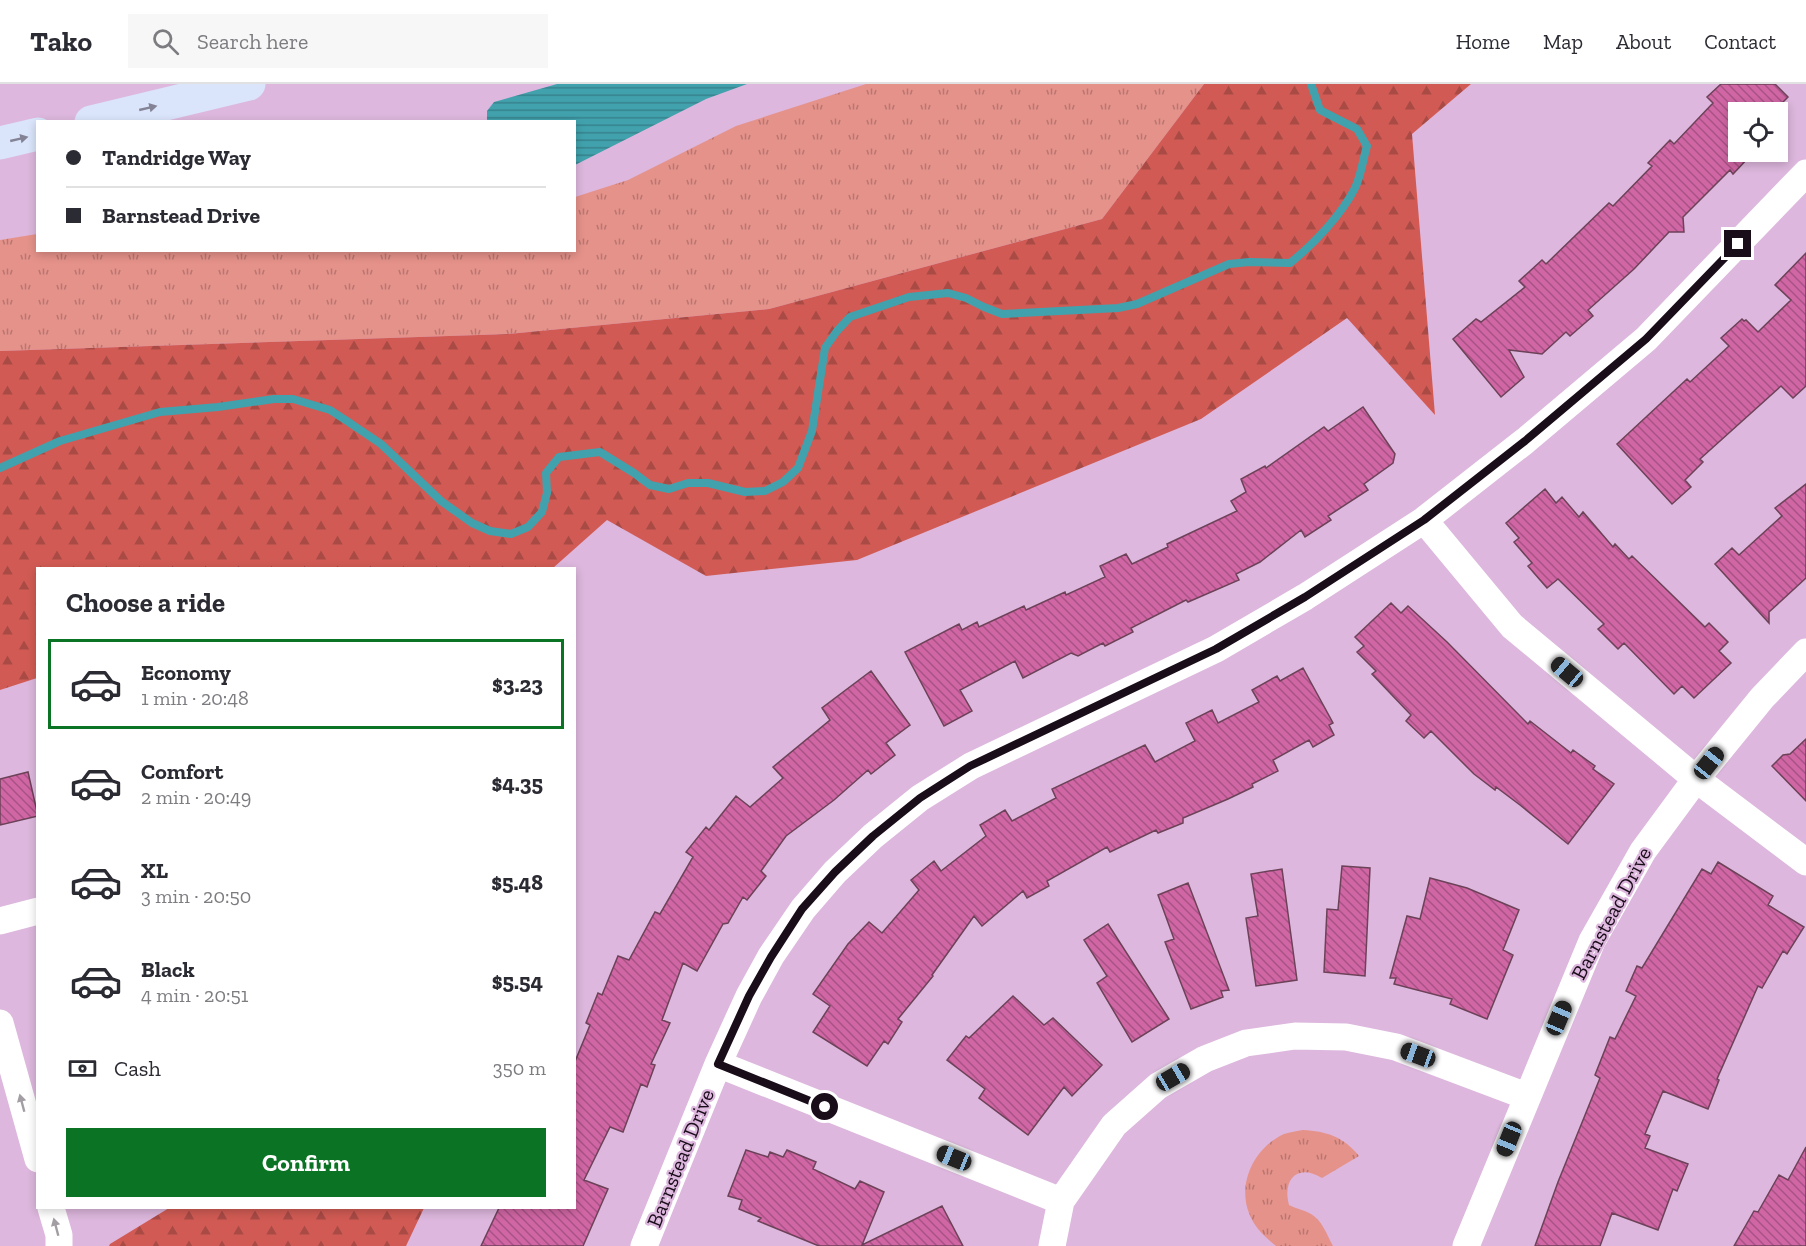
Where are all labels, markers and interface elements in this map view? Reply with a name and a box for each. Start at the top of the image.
search box [128,14,548,68]
text: Tako [30,25,92,58]
icon: search [149,25,182,58]
text: Search here [197,28,308,55]
text: Home [1456,29,1510,54]
text: Map [1543,29,1583,54]
text: About [1616,29,1671,54]
text: Contact [1704,29,1776,54]
map controls [1728,102,1788,162]
button: locate [1728,102,1788,162]
one-way arrow [139,103,158,112]
one-way arrow [10,133,28,143]
text: Tandridge Way [102,144,251,171]
text: Barnstead Drive [102,202,260,229]
route end [1724,230,1751,257]
text: Choose a ride [66,587,225,619]
car [1547,654,1587,690]
icon: car [69,657,123,711]
text: Economy [141,659,231,686]
text: $3.23 [492,671,543,698]
text: 1 min · 20:48 [141,686,249,710]
car [1691,743,1727,783]
icon: car [69,756,123,810]
text: Comfort [141,758,223,785]
text: $4.35 [491,770,543,797]
text: 2 min · 20:49 [141,785,251,809]
street label: Barnstead Drive [1566,842,1656,984]
icon: car [69,855,123,909]
text: XL [141,857,168,884]
text: $5.48 [491,869,543,896]
text: 3 min · 20:50 [141,884,251,908]
icon: car [69,954,123,1008]
text: Black [141,956,195,983]
text: $5.54 [492,968,543,995]
text: 4 min · 20:51 [141,983,248,1007]
car [1544,998,1574,1038]
car [1398,1040,1438,1070]
icon: cash [66,1052,99,1085]
text: Cash [114,1055,161,1082]
text: 350 m [493,1056,546,1080]
car [1153,1060,1193,1094]
street label: Barnstead Drive [641,1085,719,1231]
route start [811,1093,838,1120]
one-way arrow [17,1094,26,1112]
car [1494,1119,1524,1159]
button: Confirm [66,1128,546,1197]
car [934,1143,974,1173]
one-way arrow [51,1217,60,1235]

